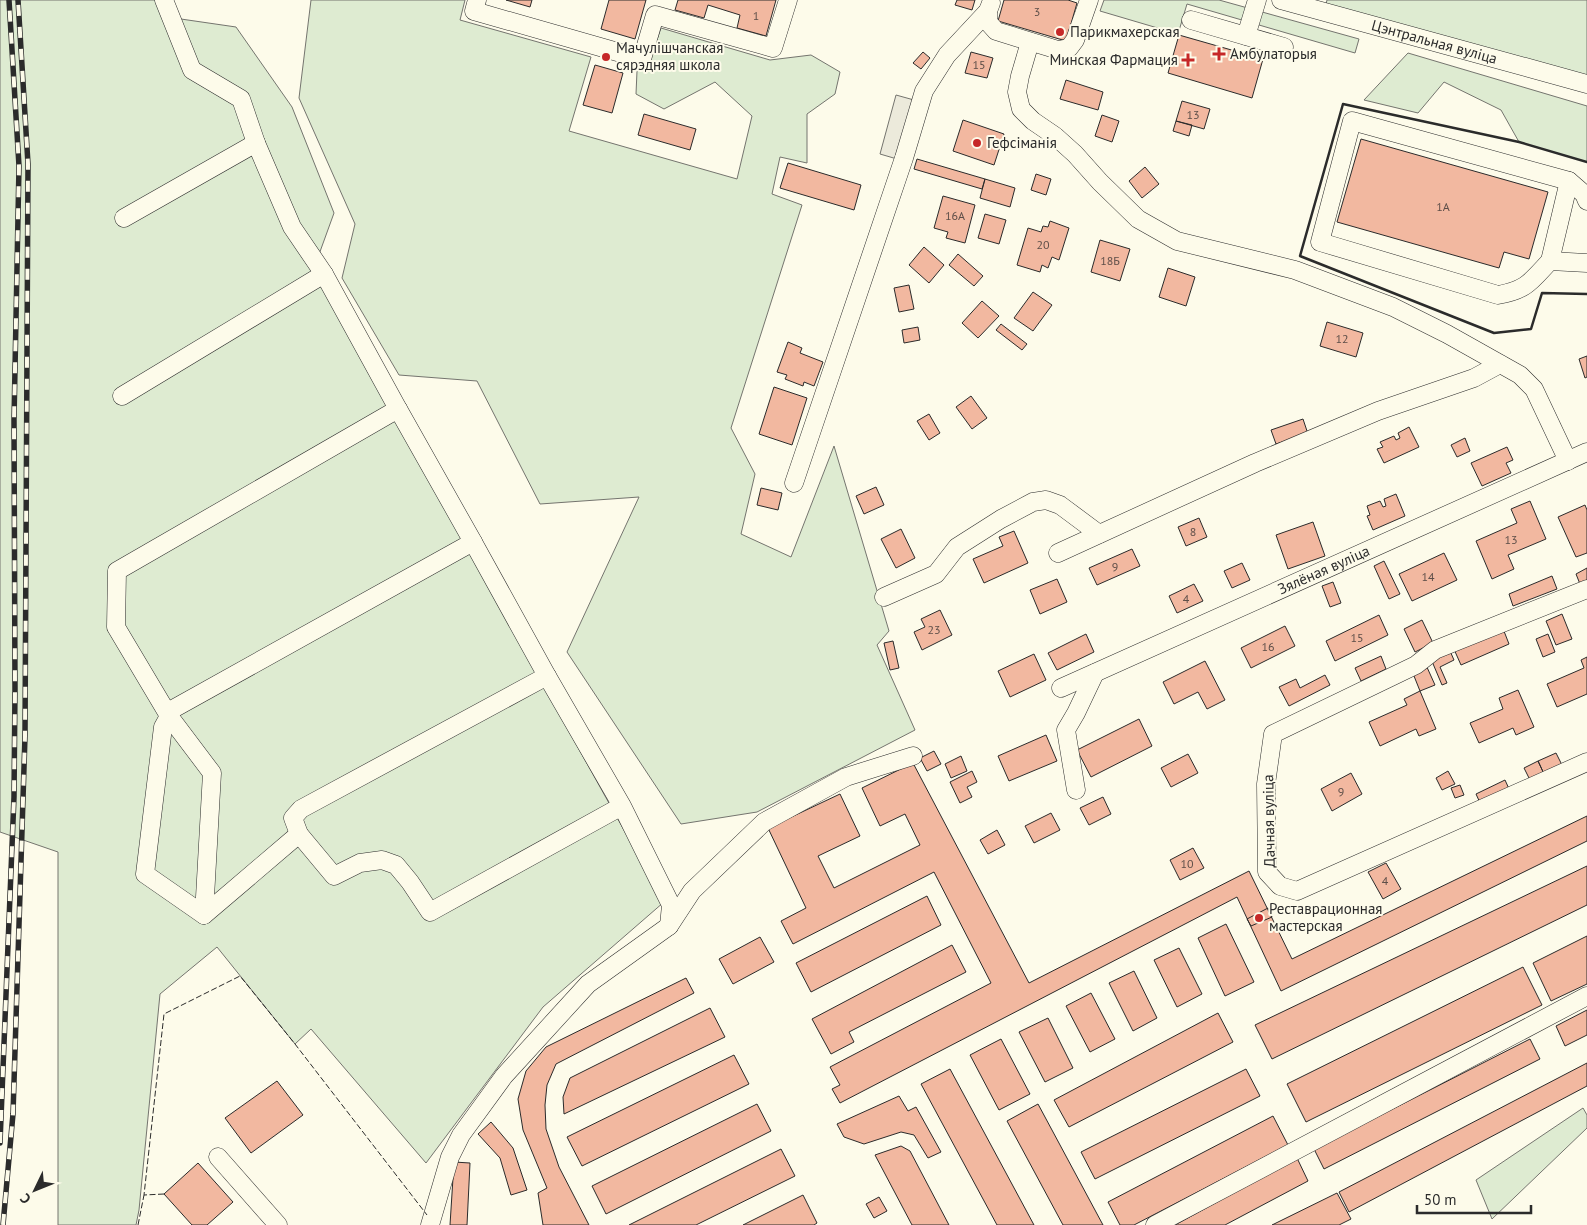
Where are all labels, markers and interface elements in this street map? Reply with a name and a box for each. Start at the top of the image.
house number: 3 [1034,4,1040,19]
house number: 1 [753,8,759,23]
street label: Цэнтральная вуліца [1369,15,1500,68]
place label: Парикмахерская [1070,22,1180,41]
marker: Парикмахерская [1054,26,1066,38]
place label: Мачулішчанская сярэдняя школа [616,38,723,74]
place label: Амбулаторыя [1230,44,1317,63]
marker: Амбулаторыя [1212,47,1226,61]
place label: Минская Фармация [1049,50,1178,69]
marker: Мачулішчанская сярэдняя школа [600,51,612,63]
marker: Минская Фармация [1182,54,1194,66]
house number: 15 [972,57,986,72]
house number: 13 [1186,107,1200,122]
place label: Гефсіманія [987,133,1057,152]
marker: Гефсіманія [971,137,983,149]
house number: 1А [1436,199,1450,214]
house number: 16А [945,208,965,223]
house number: 20 [1036,237,1050,252]
house number: 18Б [1100,253,1120,268]
house number: 12 [1335,331,1349,346]
house number: 8 [1190,524,1196,539]
house number: 13 [1504,532,1518,547]
street label: Зялёная вуліца [1275,541,1372,599]
house number: 9 [1112,559,1118,574]
house number: 14 [1421,569,1435,584]
house number: 4 [1183,591,1190,606]
house number: 23 [927,622,941,637]
house number: 15 [1350,630,1364,645]
house number: 16 [1261,639,1275,654]
street label: Дачная вуліца [1258,774,1279,868]
house number: 9 [1338,784,1344,799]
house number: 10 [1180,856,1194,871]
house number: 4 [1382,873,1389,888]
place label: Реставрационная мастерская [1269,899,1383,935]
marker: Реставрационная мастерская [1253,912,1265,924]
north arrow [10,1165,60,1215]
scale bar [1417,1182,1531,1214]
text: С [16,1190,35,1208]
text: 50 m [1424,1190,1457,1209]

